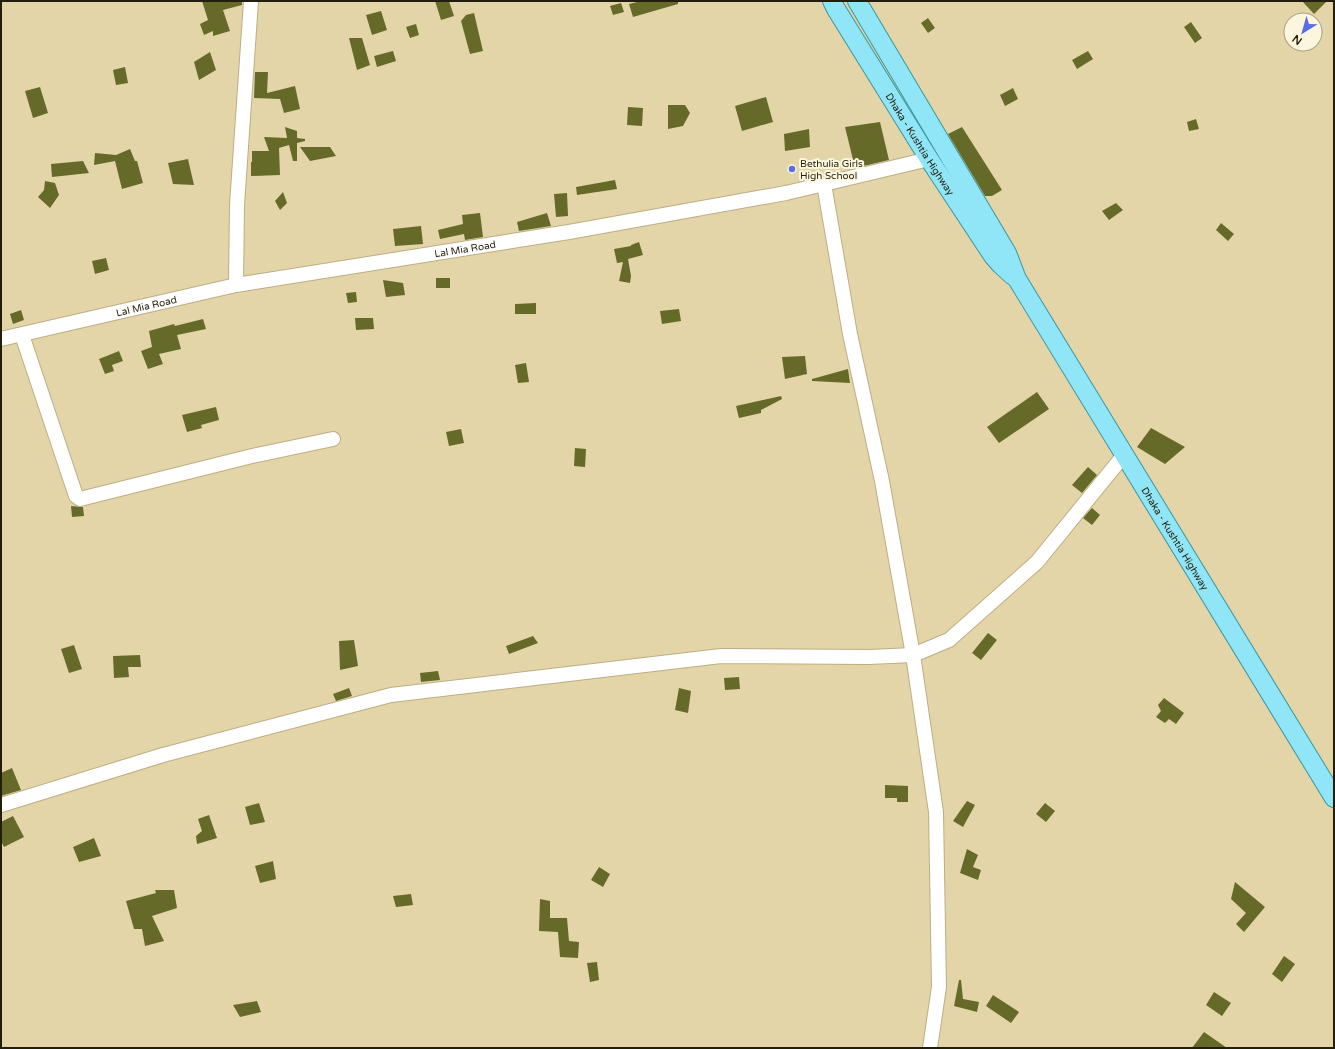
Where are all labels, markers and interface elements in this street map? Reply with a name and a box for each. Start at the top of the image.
north arrow [1283,12,1323,52]
text: N [1290,32,1305,47]
street label: Dhaka - Kushtia Highway [883,91,957,198]
place label: Bethulia Girls High School [800,158,863,182]
marker: Bethulia Girls High School [787,164,797,174]
street label: Lal Mia Road [434,239,497,260]
street label: Lal Mia Road [115,294,178,319]
street label: Dhaka - Kushtia Highway [1139,485,1211,593]

